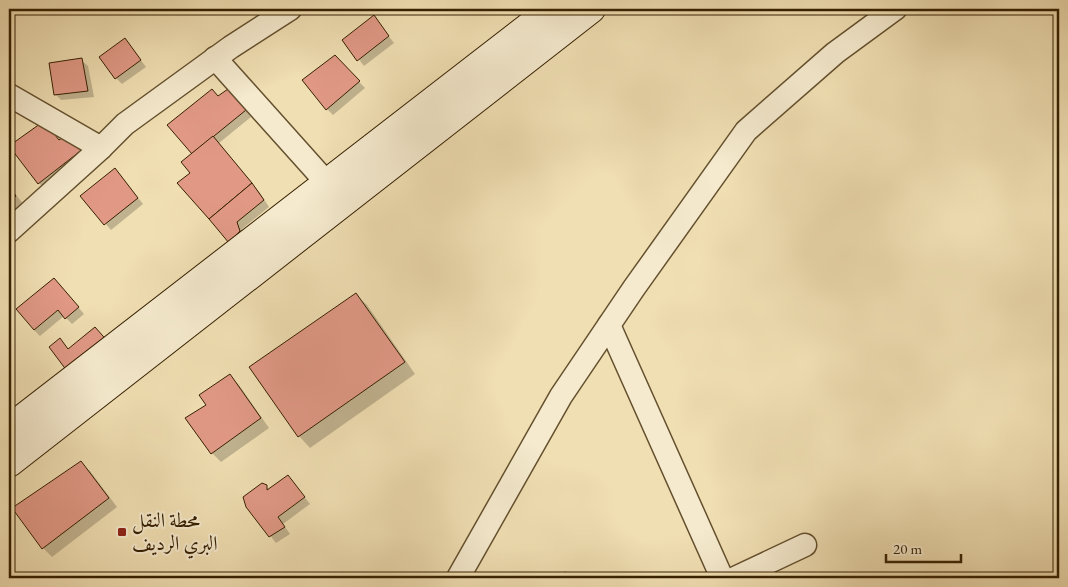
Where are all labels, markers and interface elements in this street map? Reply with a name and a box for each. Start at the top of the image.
place label: محطة النقل البري الرديف [132,507,218,559]
marker: محطة النقل البري الرديف [116,526,128,538]
scale bar [886,532,960,564]
text: 20 m [893,539,922,558]

